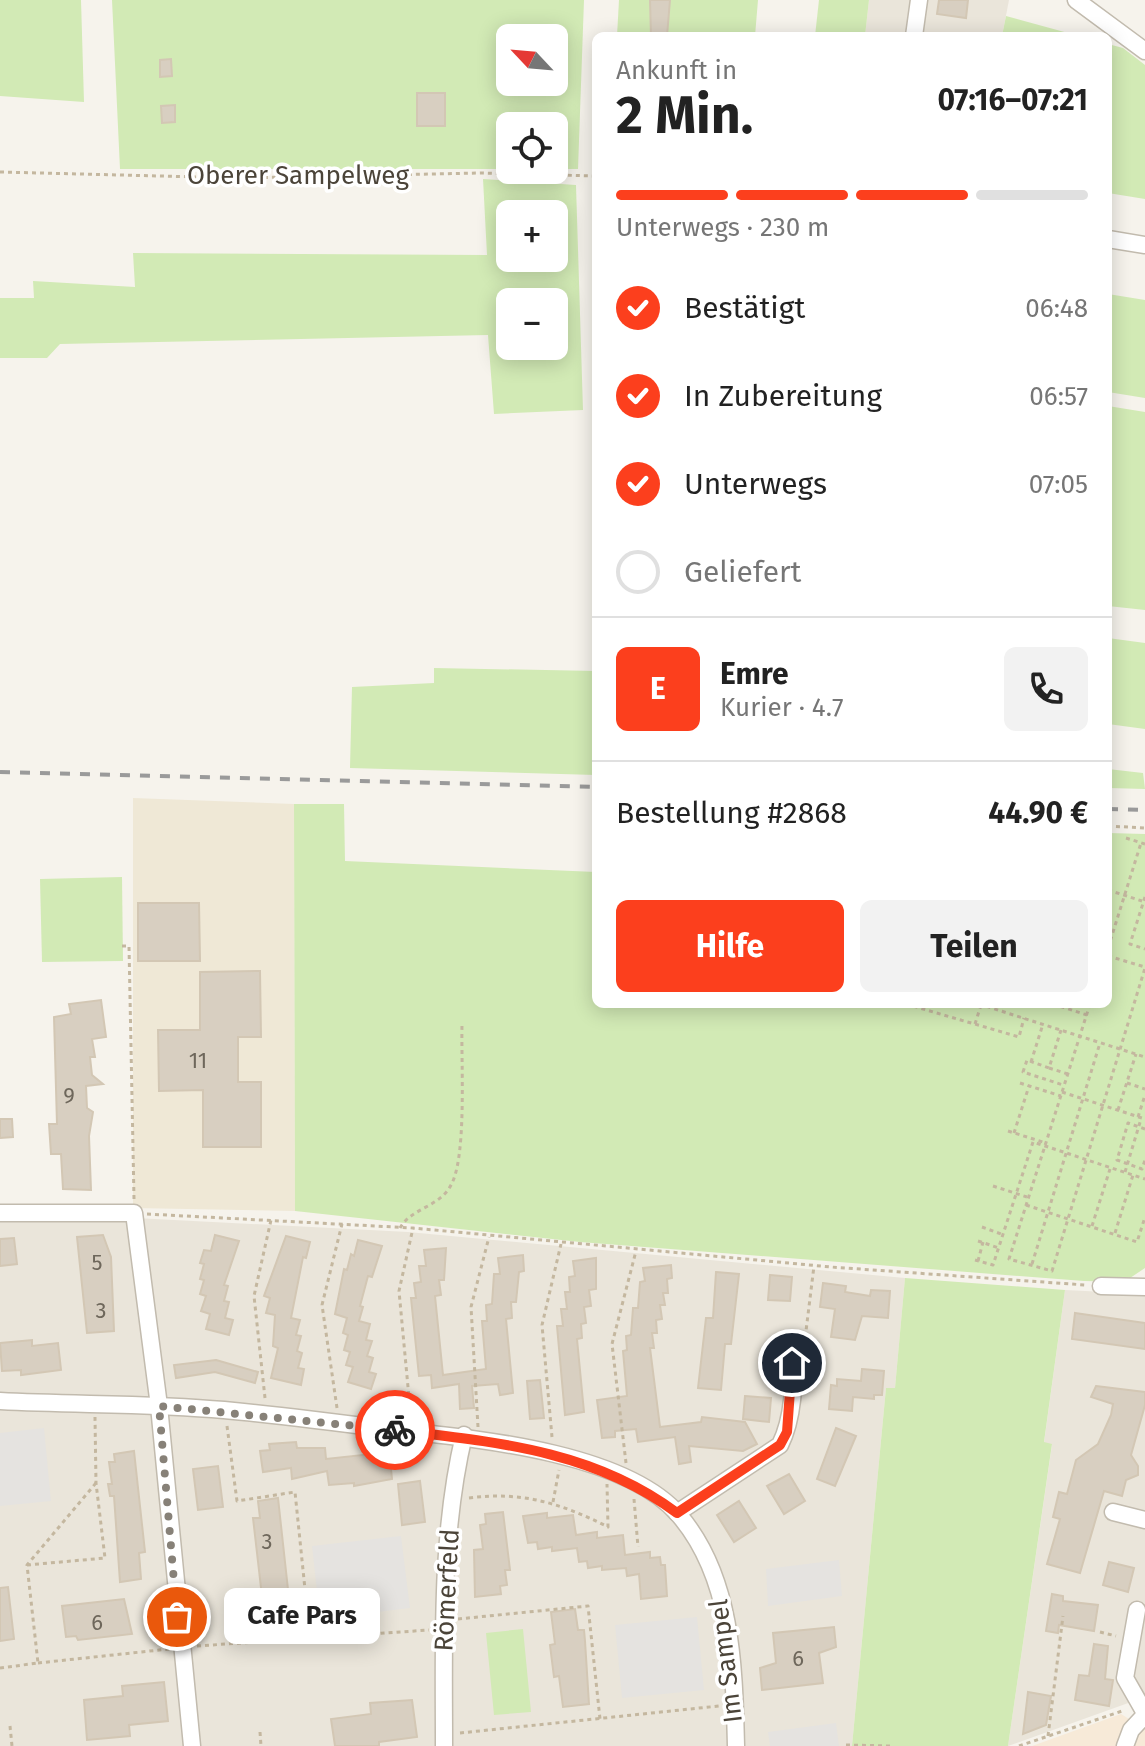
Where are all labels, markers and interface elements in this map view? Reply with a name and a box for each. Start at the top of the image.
north arrow [496,24,568,96]
map controls [496,24,568,360]
text: Ankunft in [616,55,737,86]
text: 07:16–07:21 [937,82,1088,118]
text: 2 Min. [616,84,753,147]
button: locate [496,112,568,184]
street label: Oberer Sampelweg [187,160,410,191]
button: + [496,200,568,272]
text: Unterwegs · 230 m [616,212,829,243]
icon: check [616,286,660,330]
button: − [496,288,568,360]
text: Bestätigt [684,290,805,326]
text: 06:48 [1025,293,1088,324]
icon: check [616,374,660,418]
text: In Zubereitung [684,378,882,414]
text: 06:57 [1029,381,1088,412]
icon: check [616,462,660,506]
text: Unterwegs [684,466,827,502]
text: 07:05 [1029,469,1088,500]
text: Geliefert [684,554,801,590]
button: phone [1004,647,1088,731]
text: Emre [720,656,789,692]
text: E [650,671,666,707]
text: Kurier · 4.7 [720,692,843,723]
text: Bestellung #2868 [616,795,847,831]
text: 44.90 € [988,795,1088,831]
button: Hilfe [616,900,844,992]
button: Teilen [860,900,1088,992]
house number: 11 [189,1047,207,1074]
house number: 9 [63,1082,75,1109]
house number: 5 [91,1249,103,1276]
house number: 3 [96,1297,106,1324]
pin [758,1329,826,1397]
icon: home [770,1341,814,1385]
courier [355,1390,435,1470]
icon: bike [373,1408,417,1452]
house number: 3 [262,1528,272,1555]
street label: Römerfeld [428,1528,466,1652]
pin [143,1583,211,1651]
callout: Cafe Pars [225,1589,381,1645]
icon: bag [155,1595,199,1639]
street label: Im Sampel [703,1597,749,1725]
text: Cafe Pars [247,1600,357,1631]
house number: 6 [91,1609,103,1636]
house number: 6 [792,1645,804,1672]

